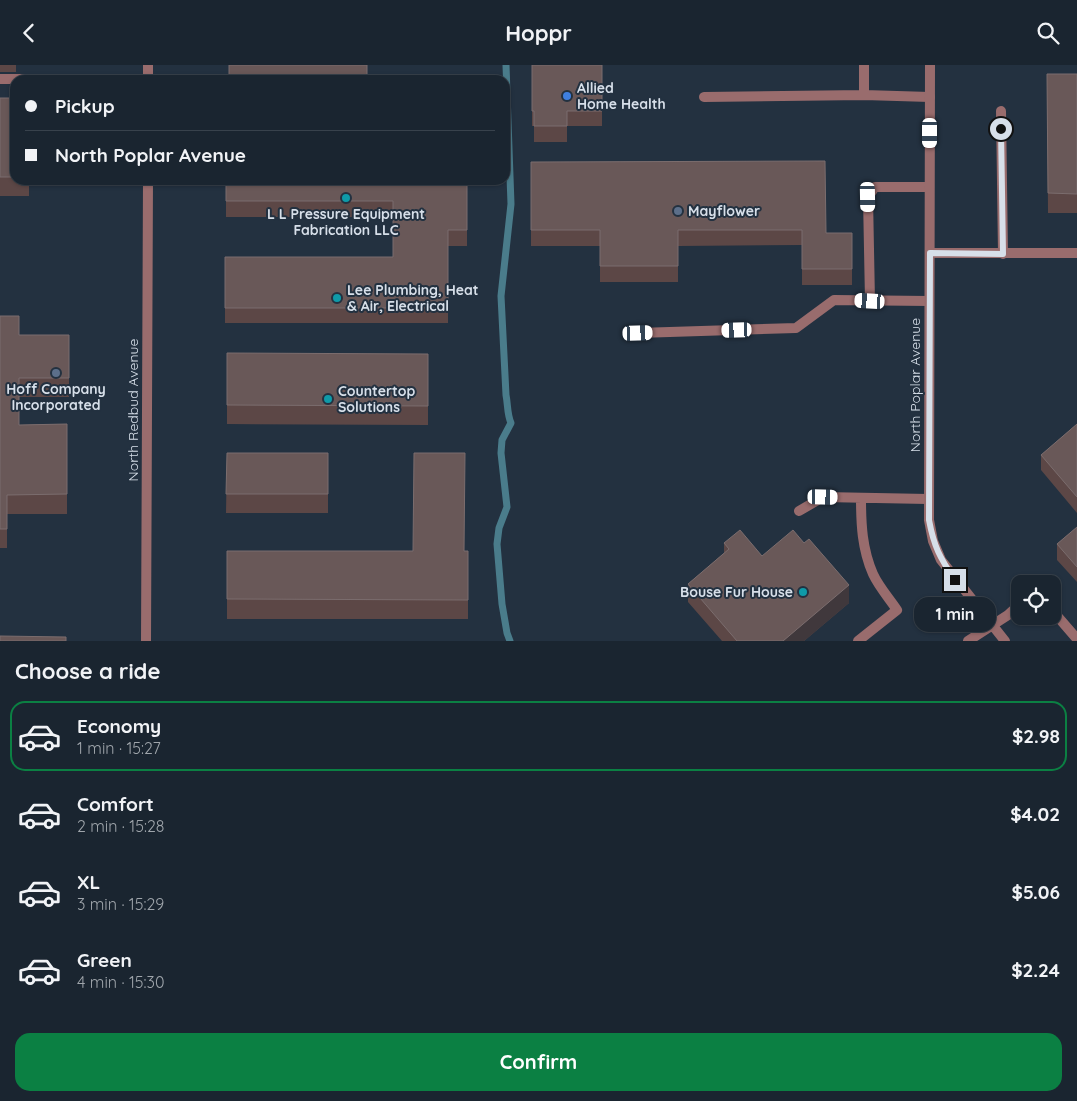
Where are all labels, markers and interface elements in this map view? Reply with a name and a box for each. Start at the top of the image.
icon: back [15,19,43,47]
text: Hoppr [505,19,572,47]
icon: search [1034,19,1062,47]
place label: Allied Home Health [577,79,666,113]
marker: Allied Home Health [561,90,573,102]
text: Pickup [55,94,115,118]
car [922,118,937,148]
route start [990,118,1012,140]
text: North Poplar Avenue [55,143,246,167]
car [860,182,875,212]
marker: L L Pressure Equipment Fabrication LLC [340,192,352,204]
place label: Mayflower [688,202,760,220]
place label: L L Pressure Equipment Fabrication LLC [267,205,425,239]
marker: Mayflower [672,205,684,217]
place label: Lee Plumbing, Heat & Air, Electrical [347,281,479,315]
marker: Lee Plumbing, Heat & Air, Electrical [331,292,343,304]
car [854,293,885,309]
street label: North Poplar Avenue [906,318,924,452]
car [721,322,752,338]
car [622,325,653,341]
street label: North Redbud Avenue [124,338,142,481]
marker: Hoff Company Incorporated [50,367,62,379]
place label: Hoff Company Incorporated [6,380,106,414]
place label: Countertop Solutions [338,382,415,416]
marker: Countertop Solutions [322,393,334,405]
car [807,489,838,505]
route end [944,569,966,591]
map controls [1011,575,1061,625]
button: locate [1011,575,1061,625]
place label: Bouse Fur House [680,583,793,601]
marker: Bouse Fur House [797,586,809,598]
callout: 1 min [914,597,996,633]
text: 1 min [936,604,974,624]
text: Choose a ride [15,657,160,685]
icon: car [17,714,62,759]
text: Economy [77,714,161,738]
text: $2.98 [1012,724,1060,748]
text: 1 min · 15:27 [77,738,161,758]
icon: car [17,792,62,837]
text: Comfort [77,792,154,816]
text: $4.02 [1010,802,1060,826]
text: 2 min · 15:28 [77,816,165,836]
icon: car [17,870,62,915]
text: XL [77,870,100,894]
text: $5.06 [1012,880,1060,904]
text: 3 min · 15:29 [77,894,164,914]
icon: car [17,948,62,993]
text: Green [77,948,132,972]
text: $2.24 [1011,958,1060,982]
text: 4 min · 15:30 [77,972,164,992]
button: Confirm [15,1033,1062,1091]

